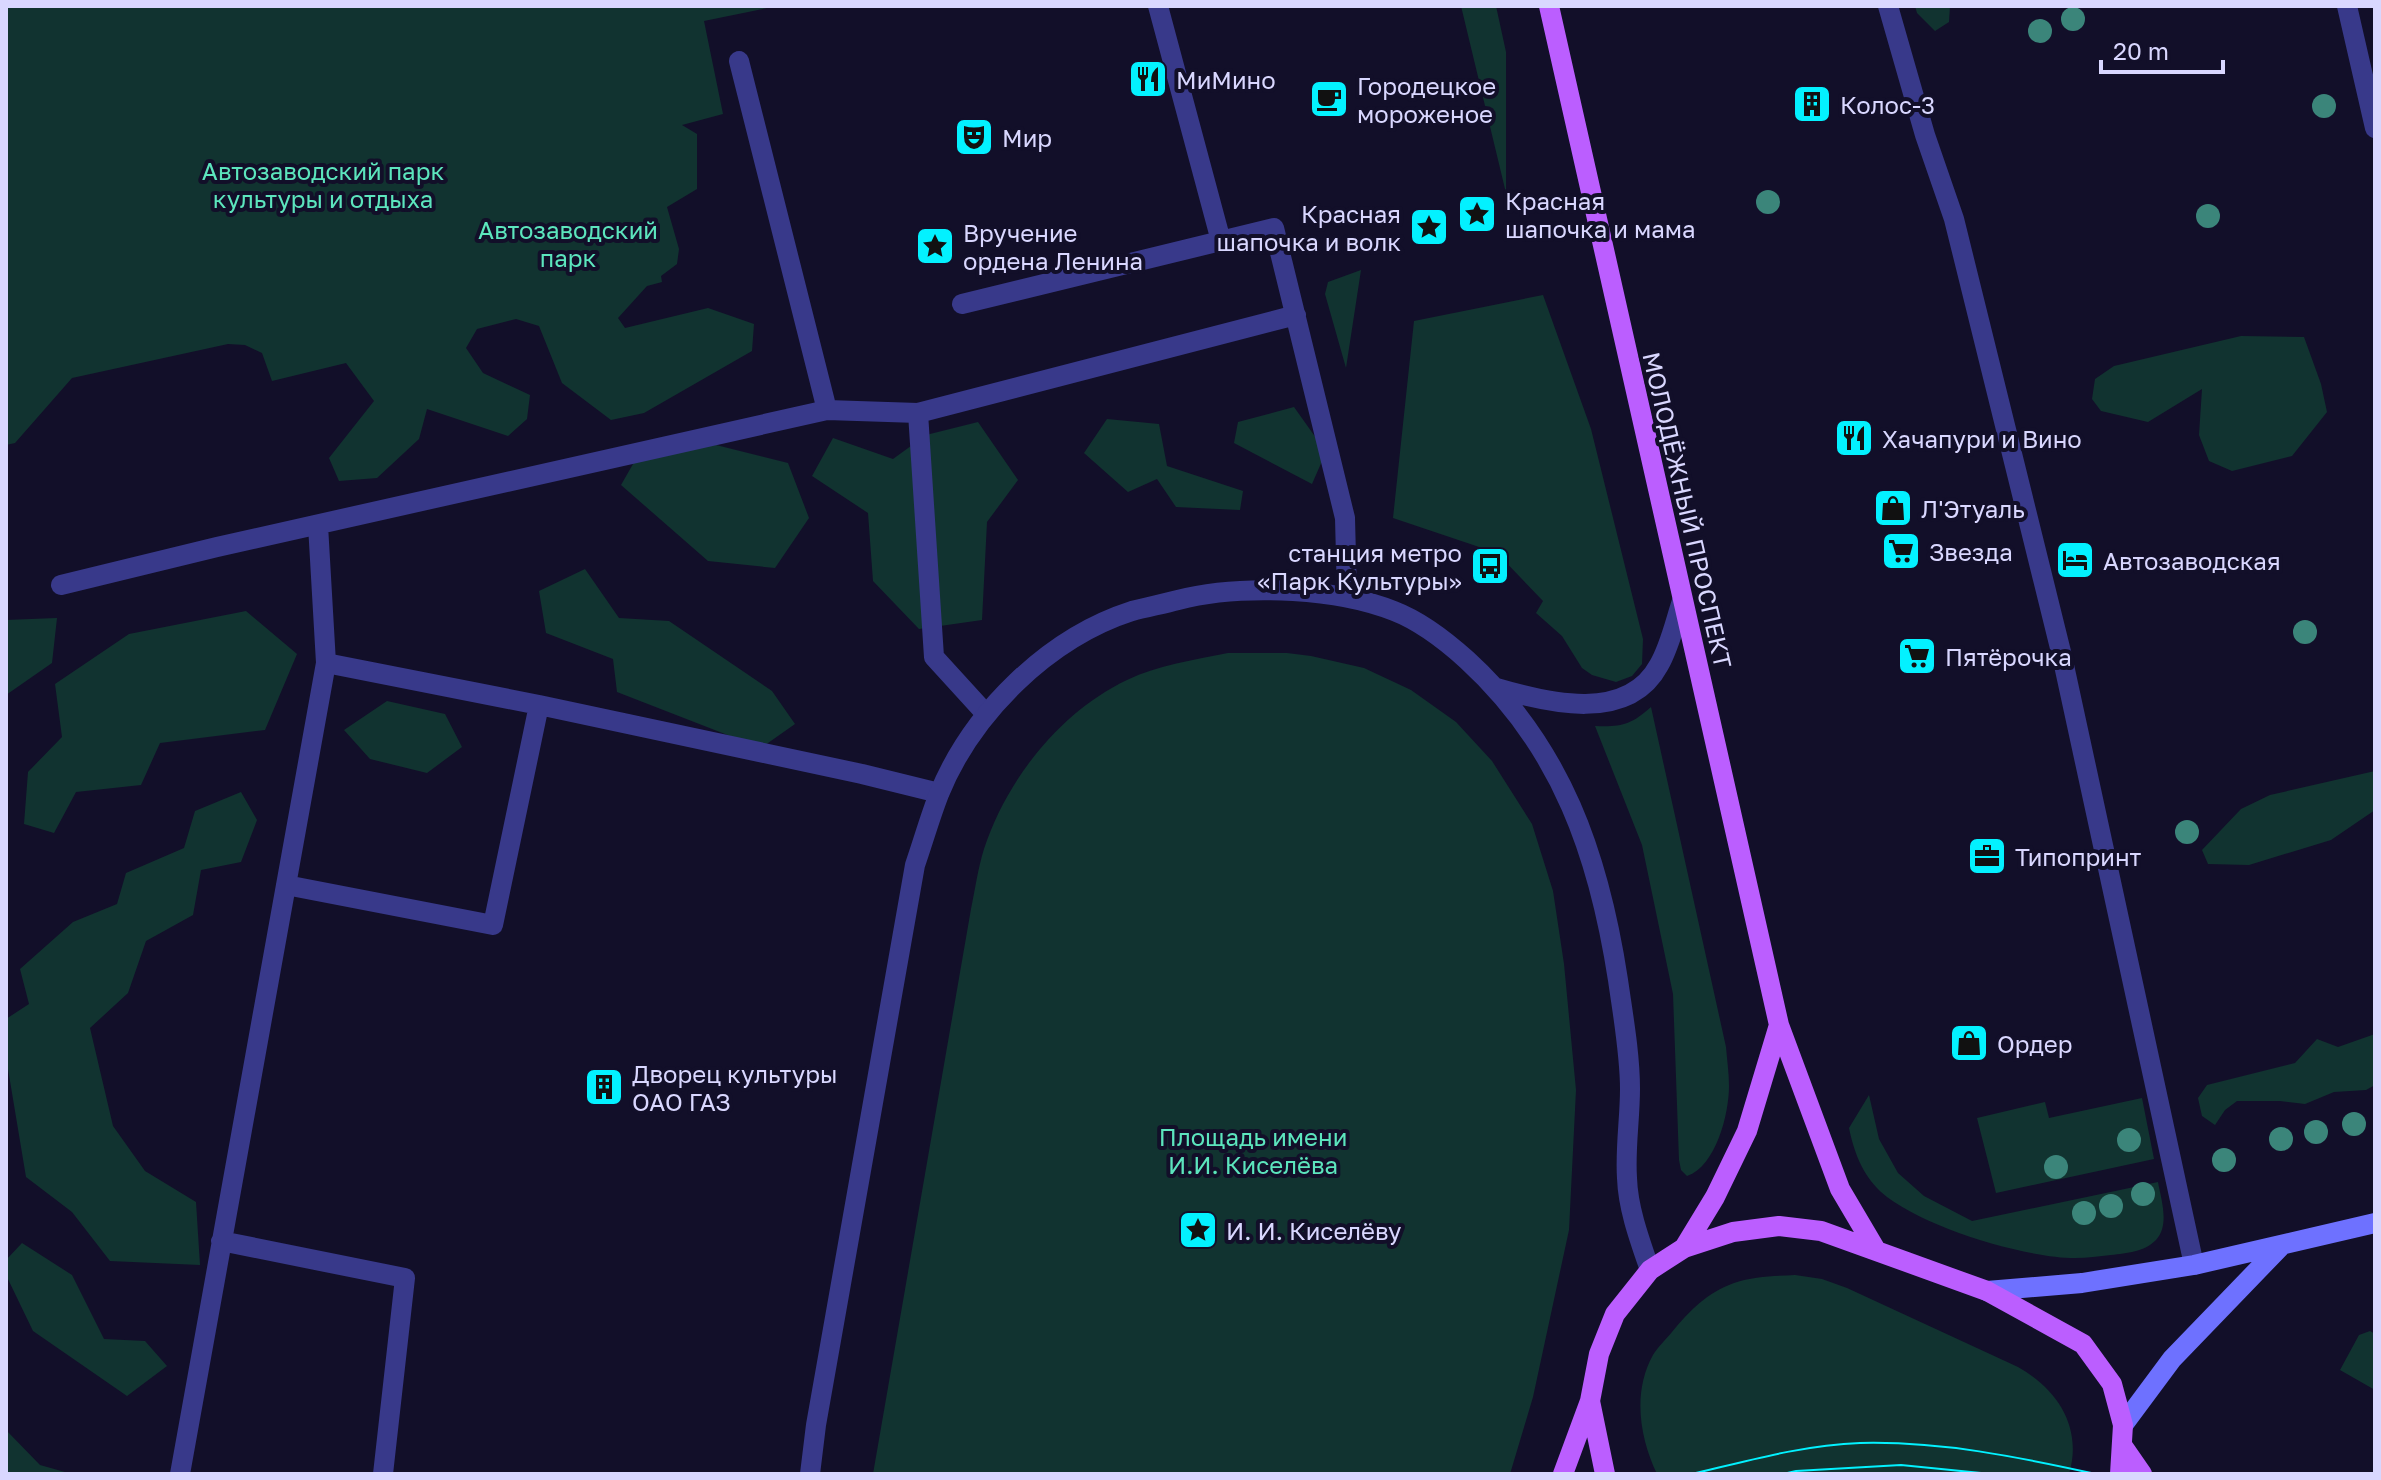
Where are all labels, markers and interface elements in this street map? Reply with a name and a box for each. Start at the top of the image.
scale bar [2101,24,2223,74]
text: 20 m [2113,36,2169,65]
restaurant icon: МиМино [1127,58,1169,100]
place label: МиМино [1176,65,1276,94]
place label: Городецкое мороженое [1357,71,1496,128]
cafe icon: Городецкое мороженое [1308,78,1350,120]
building icon: Колос-3 [1791,83,1833,125]
place label: Колос-3 [1840,90,1935,119]
theatre icon: Мир [953,116,995,158]
place label: Мир [1002,123,1052,152]
park label: Автозаводский парк культуры и отдыха [202,156,444,213]
place label: Красная шапочка и мама [1505,186,1696,243]
place icon: Красная шапочка и мама [1456,193,1498,235]
place label: Красная шапочка и волк [1217,199,1401,256]
place icon: Красная шапочка и волк [1408,206,1450,248]
park label: Автозаводский парк [478,215,658,272]
place label: Вручение ордена Ленина [963,218,1143,275]
place icon: Вручение ордена Ленина [914,225,956,267]
street label: МОЛОДЁЖНЫЙ ПРОСПЕКТ [1637,349,1739,671]
restaurant icon: Хачапури и Вино [1833,417,1875,459]
place label: Хачапури и Вино [1882,424,2082,453]
shop icon: Л'Этуаль [1872,487,1914,529]
place label: Л'Этуаль [1921,494,2025,523]
supermarket icon: Звезда [1880,530,1922,572]
place label: Звезда [1929,537,2013,566]
place label: станция метро «Парк Культуры» [1257,538,1462,595]
hotel icon: Автозаводская [2054,539,2096,581]
bus stop icon: станция метро «Парк Культуры» [1469,545,1511,587]
place label: Автозаводская [2103,546,2281,575]
supermarket icon: Пятёрочка [1896,635,1938,677]
place label: Пятёрочка [1945,642,2072,671]
office icon: Типопринт [1966,835,2008,877]
place label: Типопринт [2015,842,2142,871]
shop icon: Ордер [1948,1022,1990,1064]
place label: Ордер [1997,1029,2072,1058]
place label: Дворец культуры ОАО ГАЗ [632,1059,837,1116]
building icon: Дворец культуры ОАО ГАЗ [583,1066,625,1108]
park label: Площадь имени И.И. Киселёва [1159,1122,1347,1179]
place icon: И. И. Киселёву [1177,1209,1219,1251]
place label: И. И. Киселёву [1226,1216,1402,1245]

